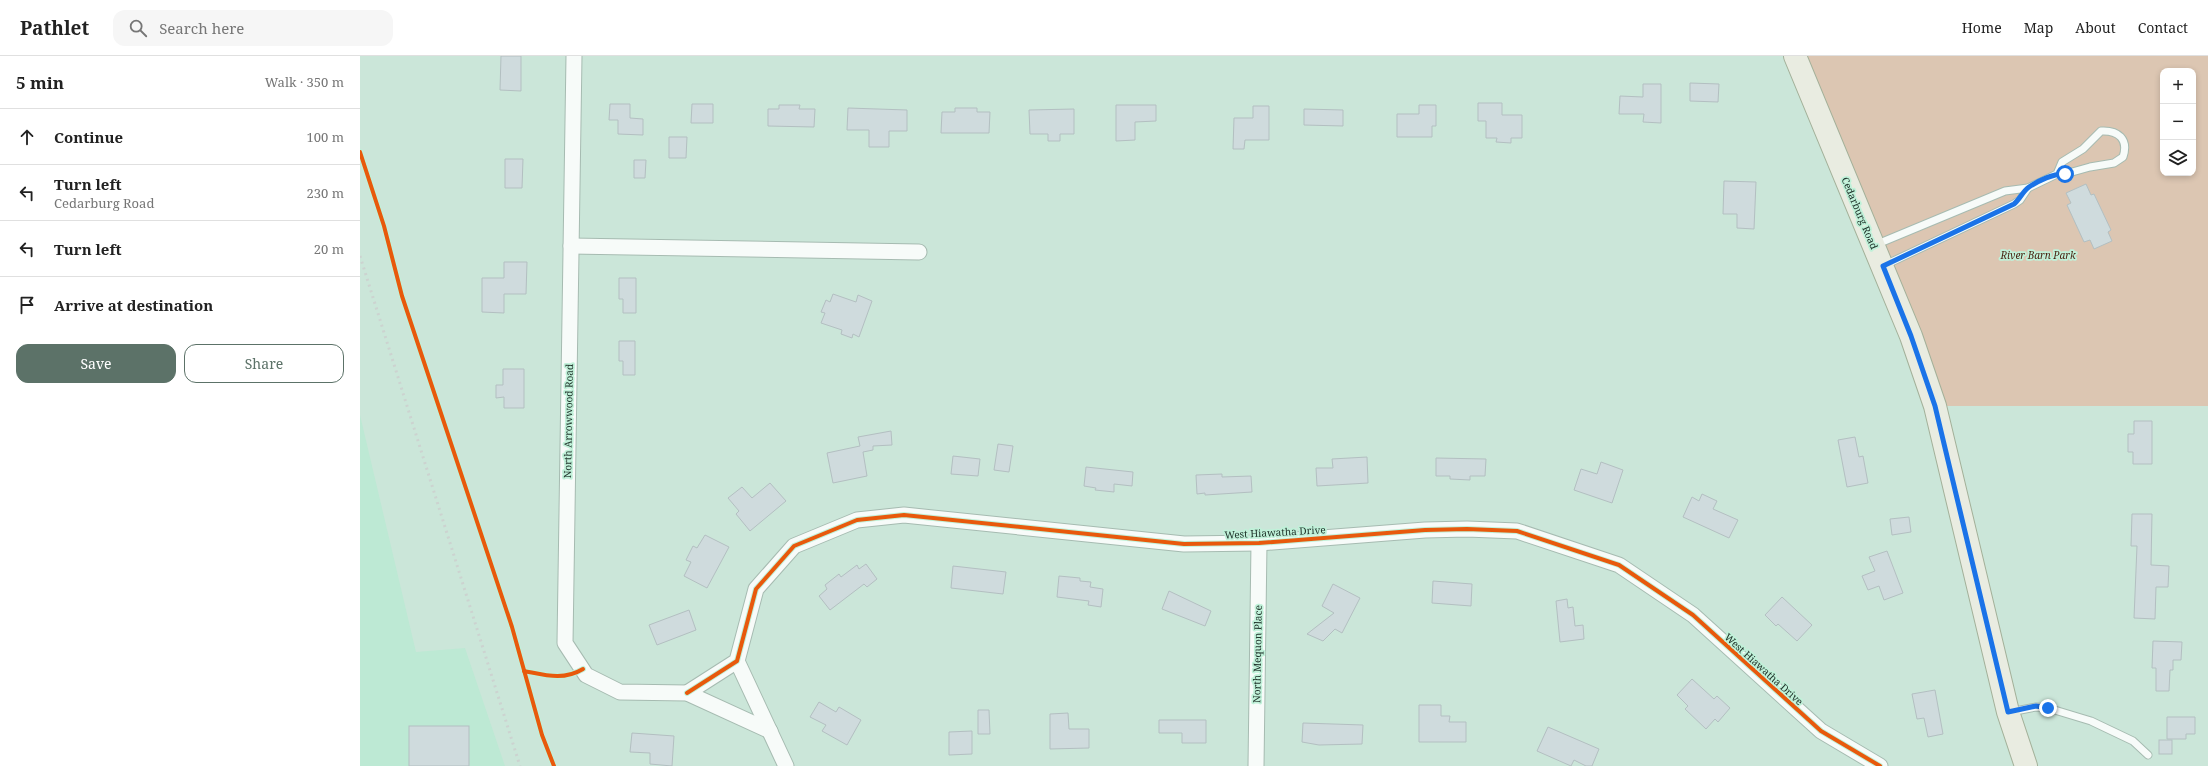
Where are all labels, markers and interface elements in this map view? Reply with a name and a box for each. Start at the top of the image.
search box [113,10,393,46]
text: Pathlet [20,15,89,41]
icon: search [127,17,149,39]
text: Search here [159,18,244,38]
text: Home [1962,18,2002,37]
text: Map [2024,18,2053,37]
text: About [2075,18,2116,37]
text: Contact [2138,18,2188,37]
map controls [2160,68,2196,176]
button: + [2160,68,2196,104]
text: 5 min [16,71,64,94]
text: Walk · 350 m [265,73,344,91]
button: − [2160,104,2196,140]
icon: ahead [16,126,38,148]
text: Continue [54,127,123,147]
text: 100 m [307,128,344,146]
button: layers [2160,140,2196,176]
route start [2056,165,2074,183]
text: Turn left [54,174,122,194]
street label: Cedarburg Road [1838,175,1882,251]
icon: left [16,182,38,204]
text: 230 m [307,184,344,202]
text: Cedarburg Road [54,194,154,212]
icon: left [16,238,38,260]
text: Turn left [54,239,122,259]
text: 20 m [314,240,344,258]
park label: River Barn Park [1999,248,2076,262]
icon: arrive [16,294,38,316]
text: Arrive at destination [54,295,213,315]
button: Save [16,344,176,383]
button: Share [184,344,344,383]
street label: North Arrowwood Road [560,364,576,478]
street label: West Hiawatha Drive [1224,522,1326,542]
street label: North Mequon Place [1249,605,1265,703]
street label: West Hiawatha Drive [1722,630,1806,708]
route end [2039,699,2057,717]

